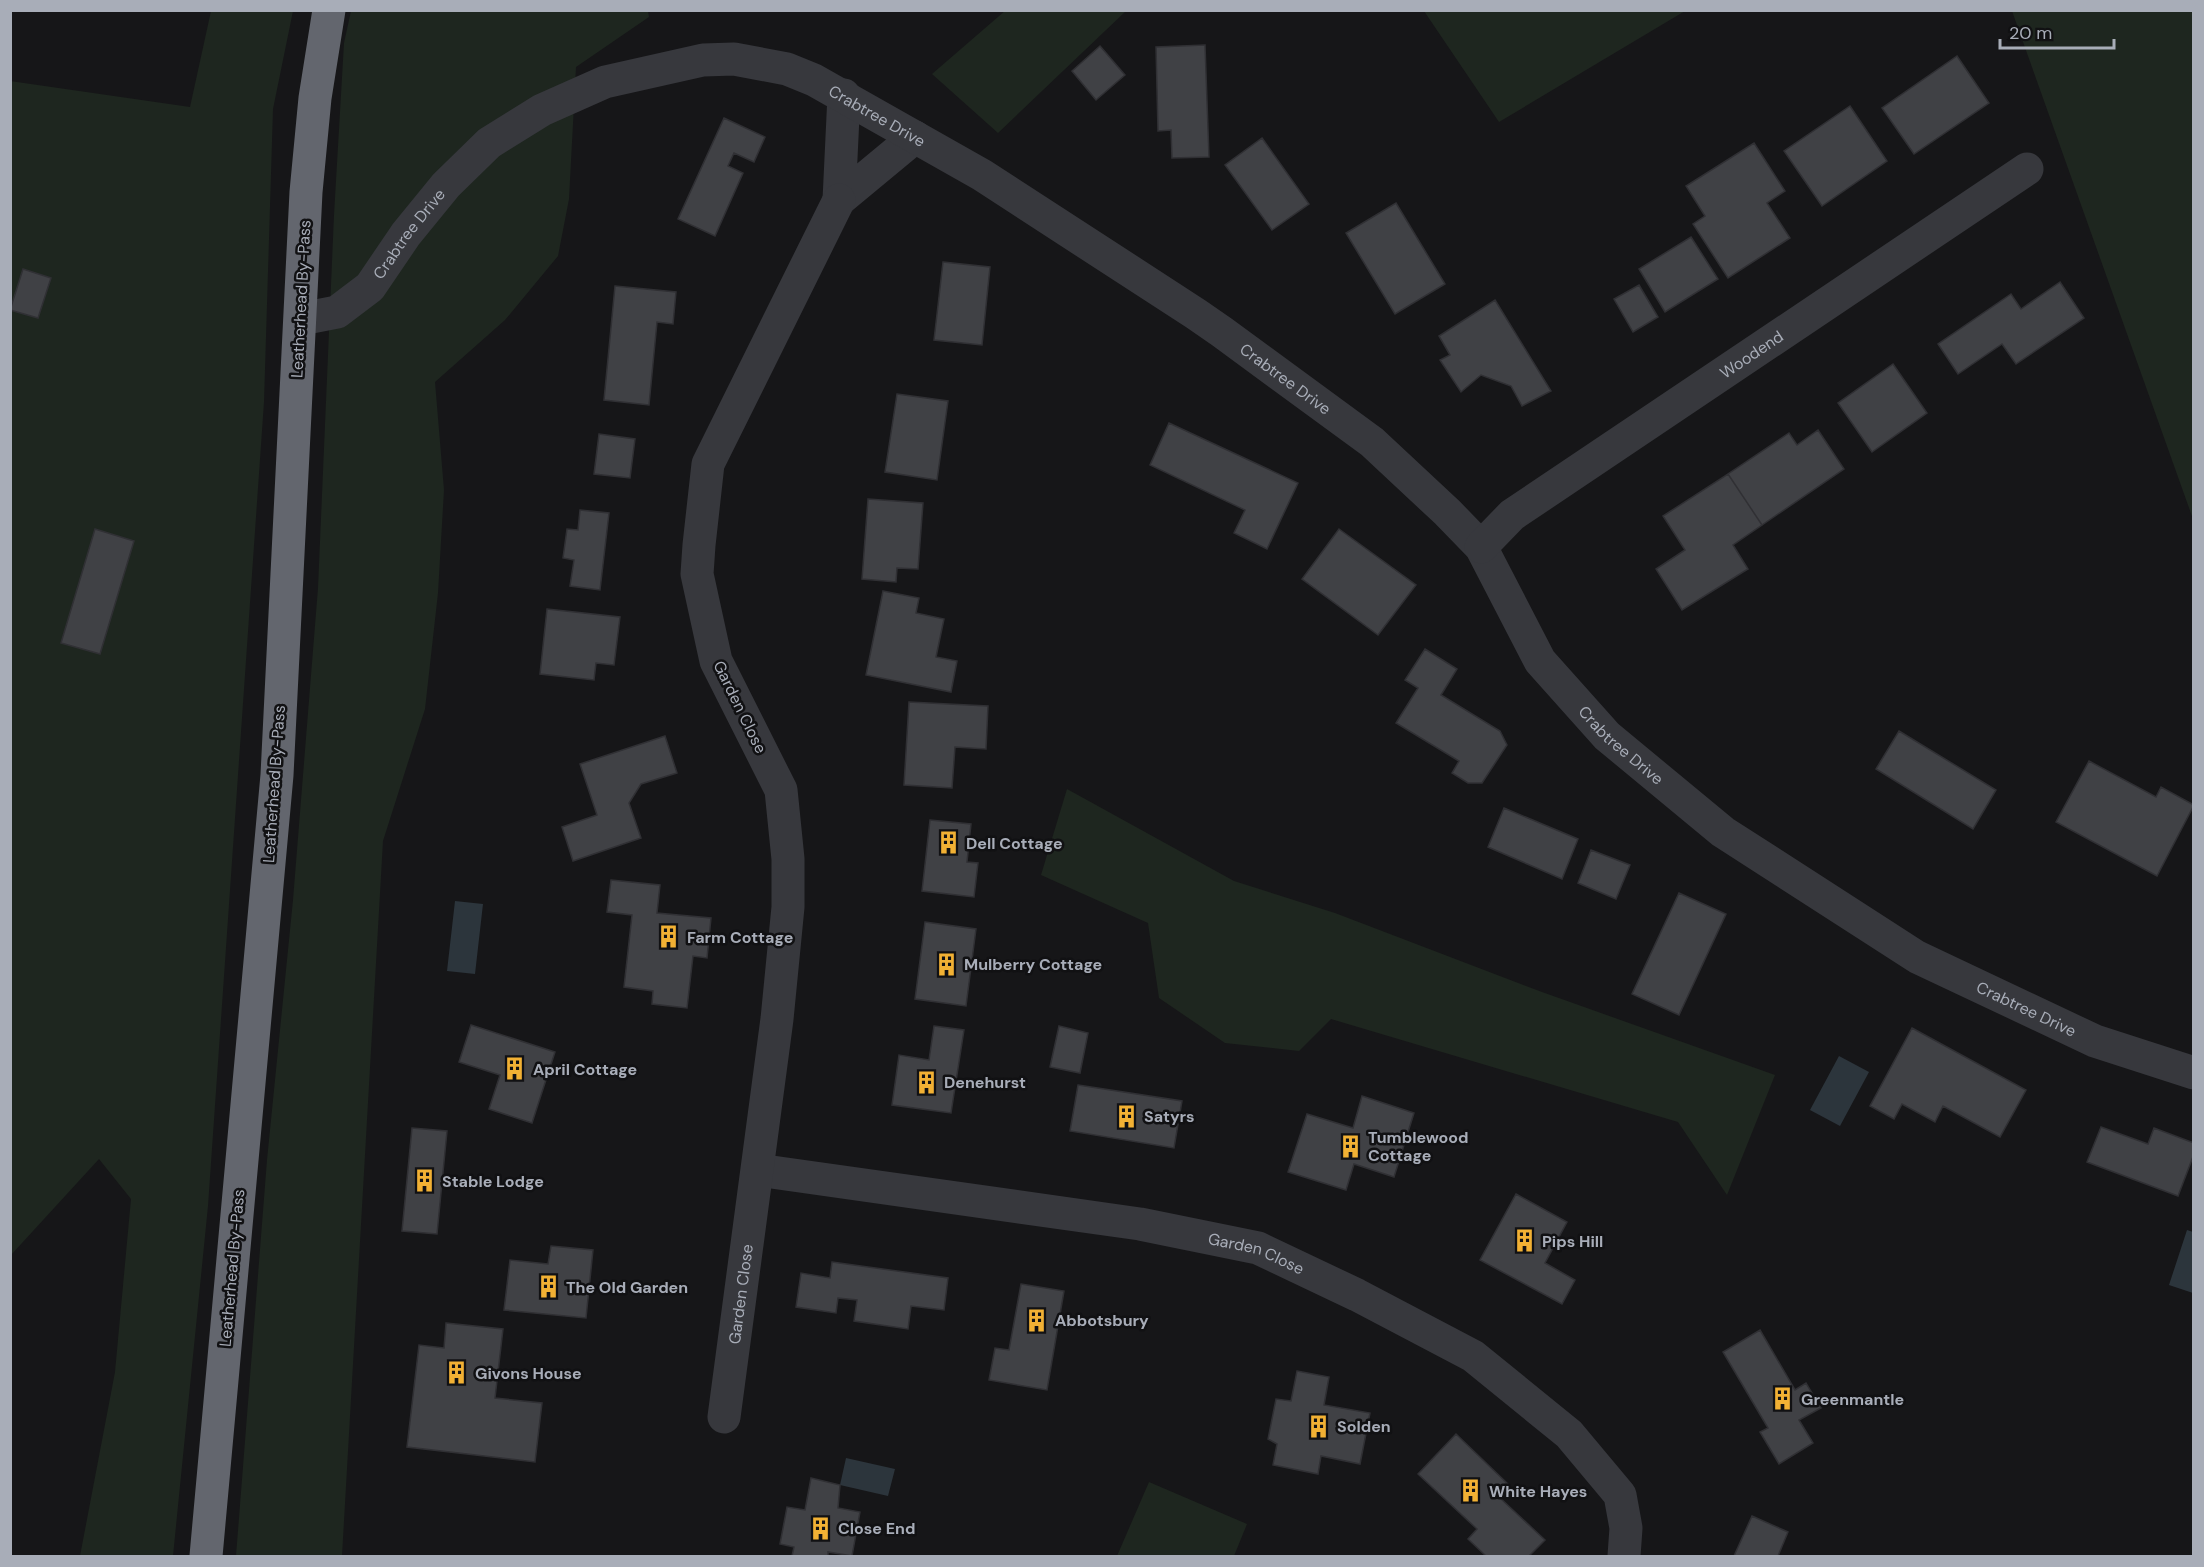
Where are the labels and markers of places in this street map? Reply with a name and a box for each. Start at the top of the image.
building icon: Dell Cottage [935,830,961,856]
place label: Dell Cottage [966,833,1063,854]
building icon: Farm Cottage [656,924,682,950]
place label: Farm Cottage [687,927,793,948]
building icon: Mulberry Cottage [933,951,959,977]
place label: Mulberry Cottage [964,954,1102,975]
building icon: April Cottage [502,1056,528,1082]
place label: April Cottage [533,1059,637,1080]
building icon: Denehurst [913,1069,939,1095]
place label: Denehurst [944,1072,1026,1093]
building icon: Satyrs [1113,1103,1139,1129]
place label: Satyrs [1144,1106,1195,1127]
place label: Tumblewood Cottage [1368,1127,1469,1166]
building icon: Tumblewood Cottage [1337,1133,1363,1159]
building icon: Stable Lodge [411,1168,437,1194]
place label: Stable Lodge [442,1171,544,1192]
building icon: Pips Hill [1511,1228,1537,1254]
place label: Pips Hill [1542,1231,1603,1252]
building icon: The Old Garden [535,1274,561,1300]
place label: The Old Garden [566,1277,688,1298]
building icon: Abbotsbury [1024,1307,1050,1333]
place label: Abbotsbury [1055,1310,1149,1331]
building icon: Givons House [444,1360,470,1386]
place label: Givons House [475,1363,582,1384]
building icon: Greenmantle [1770,1386,1796,1412]
place label: Greenmantle [1801,1389,1904,1410]
building icon: Solden [1306,1413,1332,1439]
place label: Solden [1337,1416,1391,1437]
building icon: White Hayes [1458,1478,1484,1504]
place label: White Hayes [1489,1481,1587,1502]
building icon: Close End [807,1515,833,1541]
place label: Close End [838,1518,915,1539]

